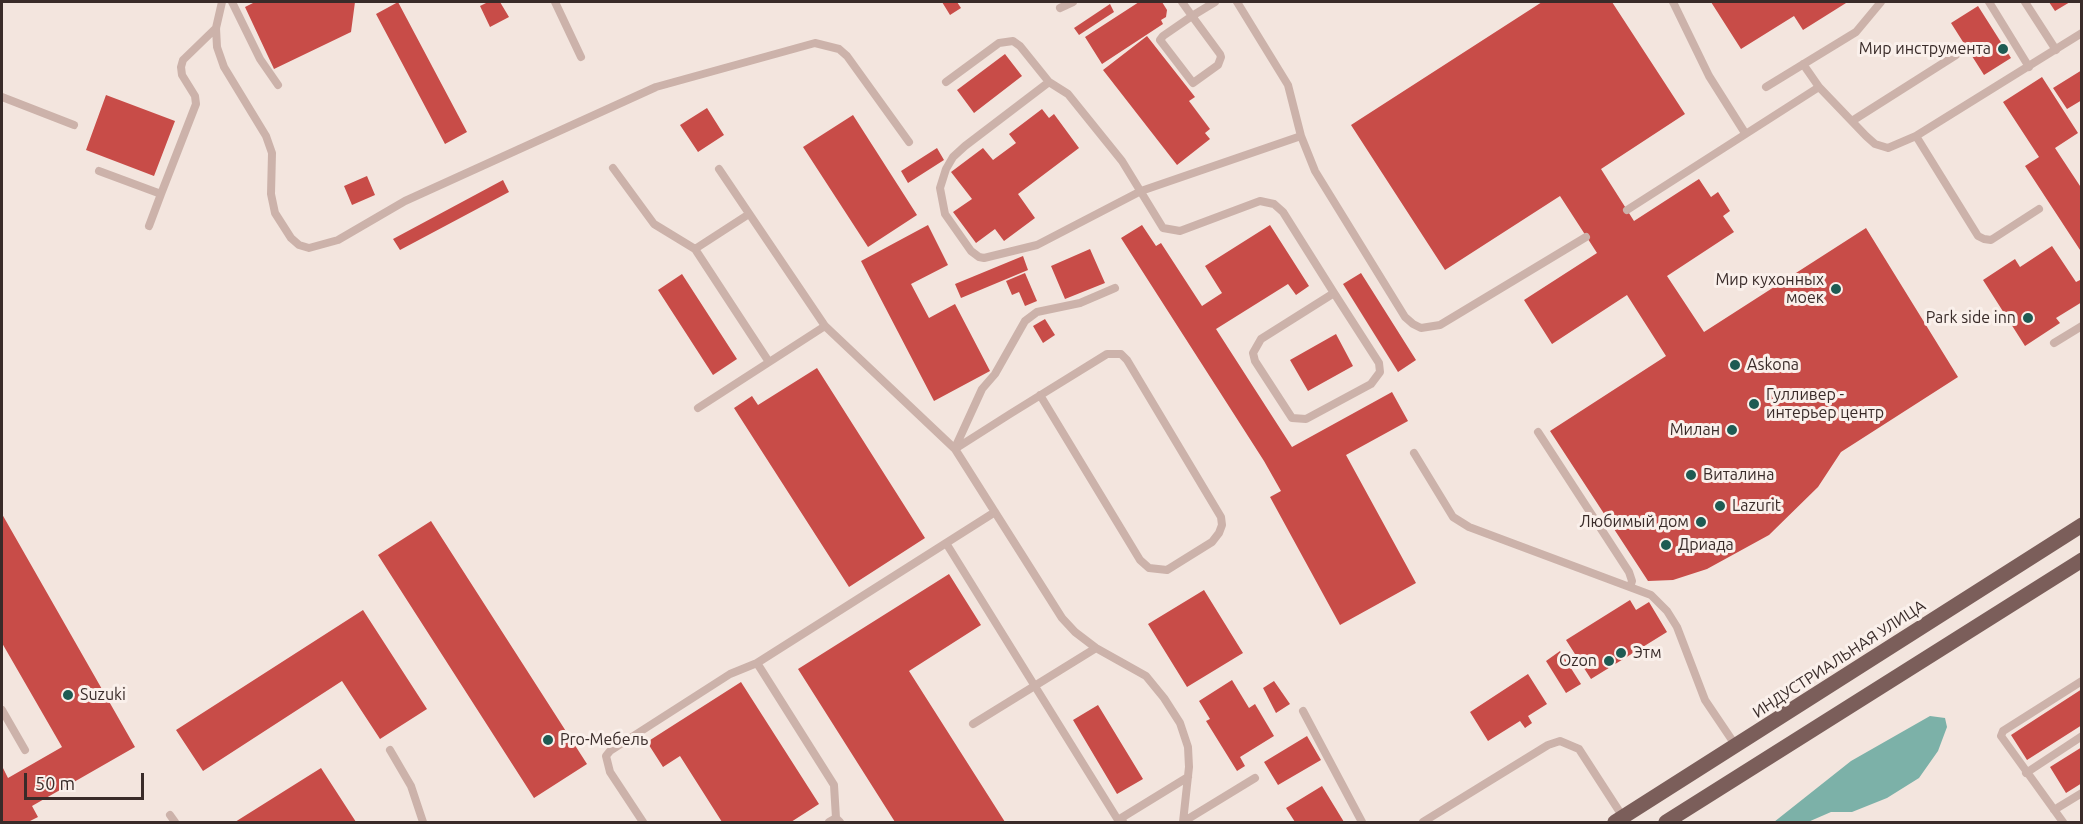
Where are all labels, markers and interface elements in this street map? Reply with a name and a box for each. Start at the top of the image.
place label: Мир инструмента [1859,39,1991,59]
marker: Мир инструмента [1996,42,2010,56]
place label: Мир кухонных моек [1715,270,1824,308]
marker: Мир кухонных моек [1829,282,1843,296]
place label: Park side inn [1926,308,2016,328]
marker: Park side inn [2021,311,2035,325]
place label: Askona [1747,355,1799,375]
marker: Askona [1728,358,1742,372]
place label: Гулливер - интерьер центр [1766,385,1884,423]
marker: Гулливер - интерьер центр [1747,397,1761,411]
place label: Милан [1670,420,1720,440]
marker: Милан [1725,423,1739,437]
place label: Виталина [1703,465,1774,485]
marker: Виталина [1684,468,1698,482]
place label: Lazurit [1732,496,1781,516]
marker: Lazurit [1713,499,1727,513]
place label: Любимый дом [1579,512,1689,532]
marker: Любимый дом [1694,515,1708,529]
place label: Дриада [1678,535,1734,555]
marker: Дриада [1659,538,1673,552]
street label: ИНДУСТРИАЛЬНАЯ УЛИЦА [1749,596,1929,722]
place label: Этм [1633,643,1662,663]
marker: Этм [1614,646,1628,660]
place label: Ozon [1559,651,1597,671]
marker: Ozon [1602,654,1616,668]
place label: Suzuki [80,685,126,705]
marker: Suzuki [61,688,75,702]
place label: Pro-Мебель [560,730,648,750]
marker: Pro-Мебель [541,733,555,747]
scale bar [27,761,147,799]
text: 50 m [35,773,75,793]

